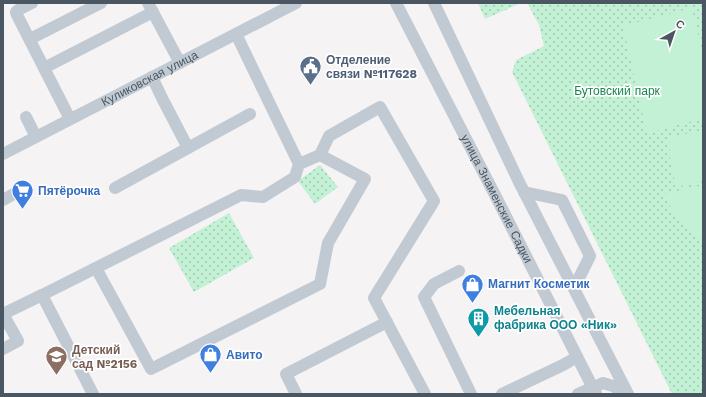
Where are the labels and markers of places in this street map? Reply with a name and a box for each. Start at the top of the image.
place label: Отделение связи №117628 [326,53,417,81]
public building icon: Отделение связи №117628 [298,54,324,87]
supermarket icon: Пятёрочка [10,178,36,211]
place label: Пятёрочка [38,184,101,198]
shop icon: Магнит Косметик [459,271,485,304]
place label: Магнит Косметик [488,277,591,291]
place label: Мебельная фабрика ООО «Ник» [494,304,617,332]
building icon: Мебельная фабрика ООО «Ник» [466,305,492,338]
shop icon: Авито [198,342,224,375]
place label: Детский сад №2156 [72,343,137,371]
school or university icon: Детский сад №2156 [43,344,69,377]
place label: Авито [226,348,262,362]

